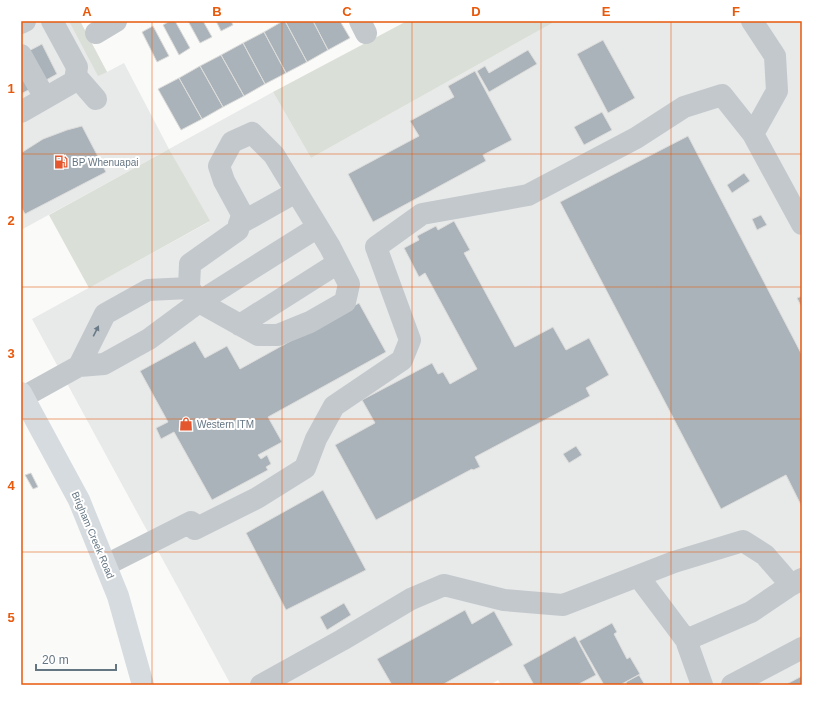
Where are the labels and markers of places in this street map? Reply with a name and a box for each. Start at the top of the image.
fuel station icon: BP Whenuapai [53,154,69,170]
place label: BP Whenuapai [72,157,139,168]
shop icon: Western ITM [178,416,194,432]
place label: Western ITM [197,419,254,430]

